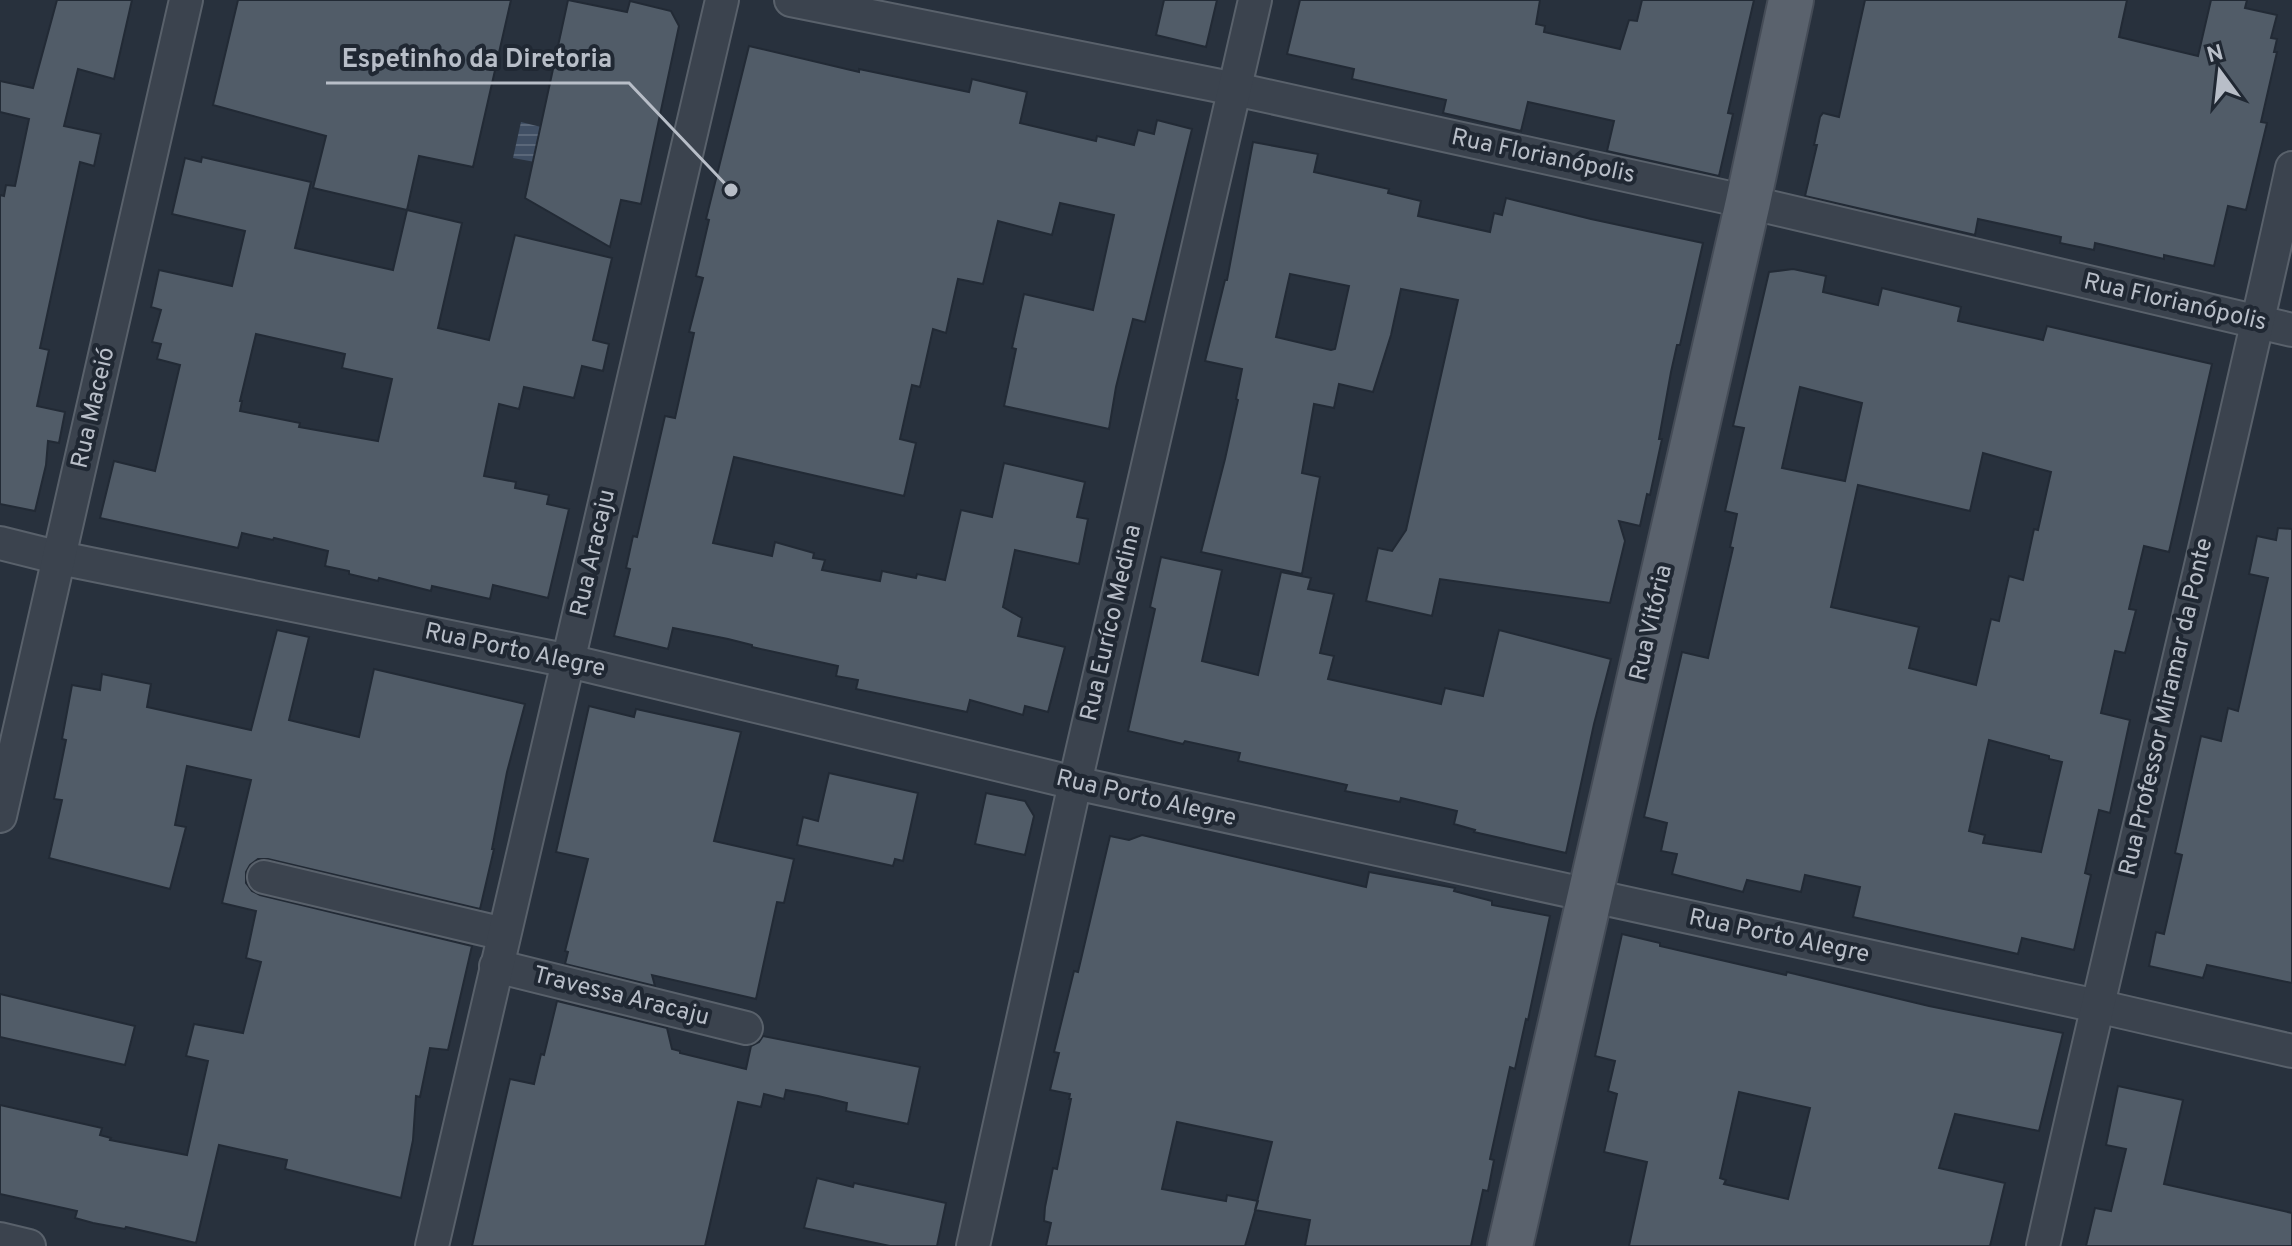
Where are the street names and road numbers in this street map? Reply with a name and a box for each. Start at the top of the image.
street label: Rua Florianópolis [1448,123,1638,191]
street label: Rua Florianópolis [2080,267,2270,339]
street label: Rua Maceió [65,344,123,472]
street label: Rua Aracaju [565,487,623,619]
street label: Rua Euríco Medina [1075,522,1149,724]
street label: Rua Professor Miramar da Ponte [2113,535,2221,879]
street label: Rua Vitória [1624,562,1680,684]
street label: Rua Porto Alegre [422,617,608,685]
street label: Rua Porto Alegre [1053,764,1239,834]
street label: Rua Porto Alegre [1686,903,1872,971]
street label: Travessa Aracaju [530,961,712,1033]

